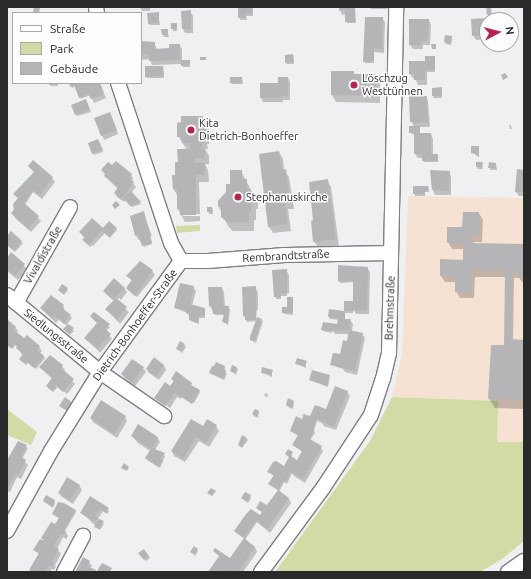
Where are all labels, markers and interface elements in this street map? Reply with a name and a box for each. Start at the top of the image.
legend [12,12,142,84]
north arrow [479,12,519,52]
text: Straße [50,22,86,35]
text: N [503,26,516,35]
text: Park [50,42,74,55]
text: Gebäude [50,62,98,75]
place label: Löschzug Westtünnen [362,72,423,98]
marker: Löschzug Westtünnen [349,80,359,90]
place label: Kita Dietrich-Bonhoeffer [199,117,298,143]
marker: Kita Dietrich-Bonhoeffer [186,125,196,135]
place label: Stephanuskirche [246,190,328,204]
marker: Stephanuskirche [233,192,243,202]
street label: Vivaldistraße [21,224,65,286]
street label: Rembrandtstraße [242,247,330,265]
street label: Dietrich-Bonhoeffer-Straße [90,267,180,383]
street label: Brehmstraße [382,275,398,341]
street label: Siedlungsstraße [21,306,91,366]

